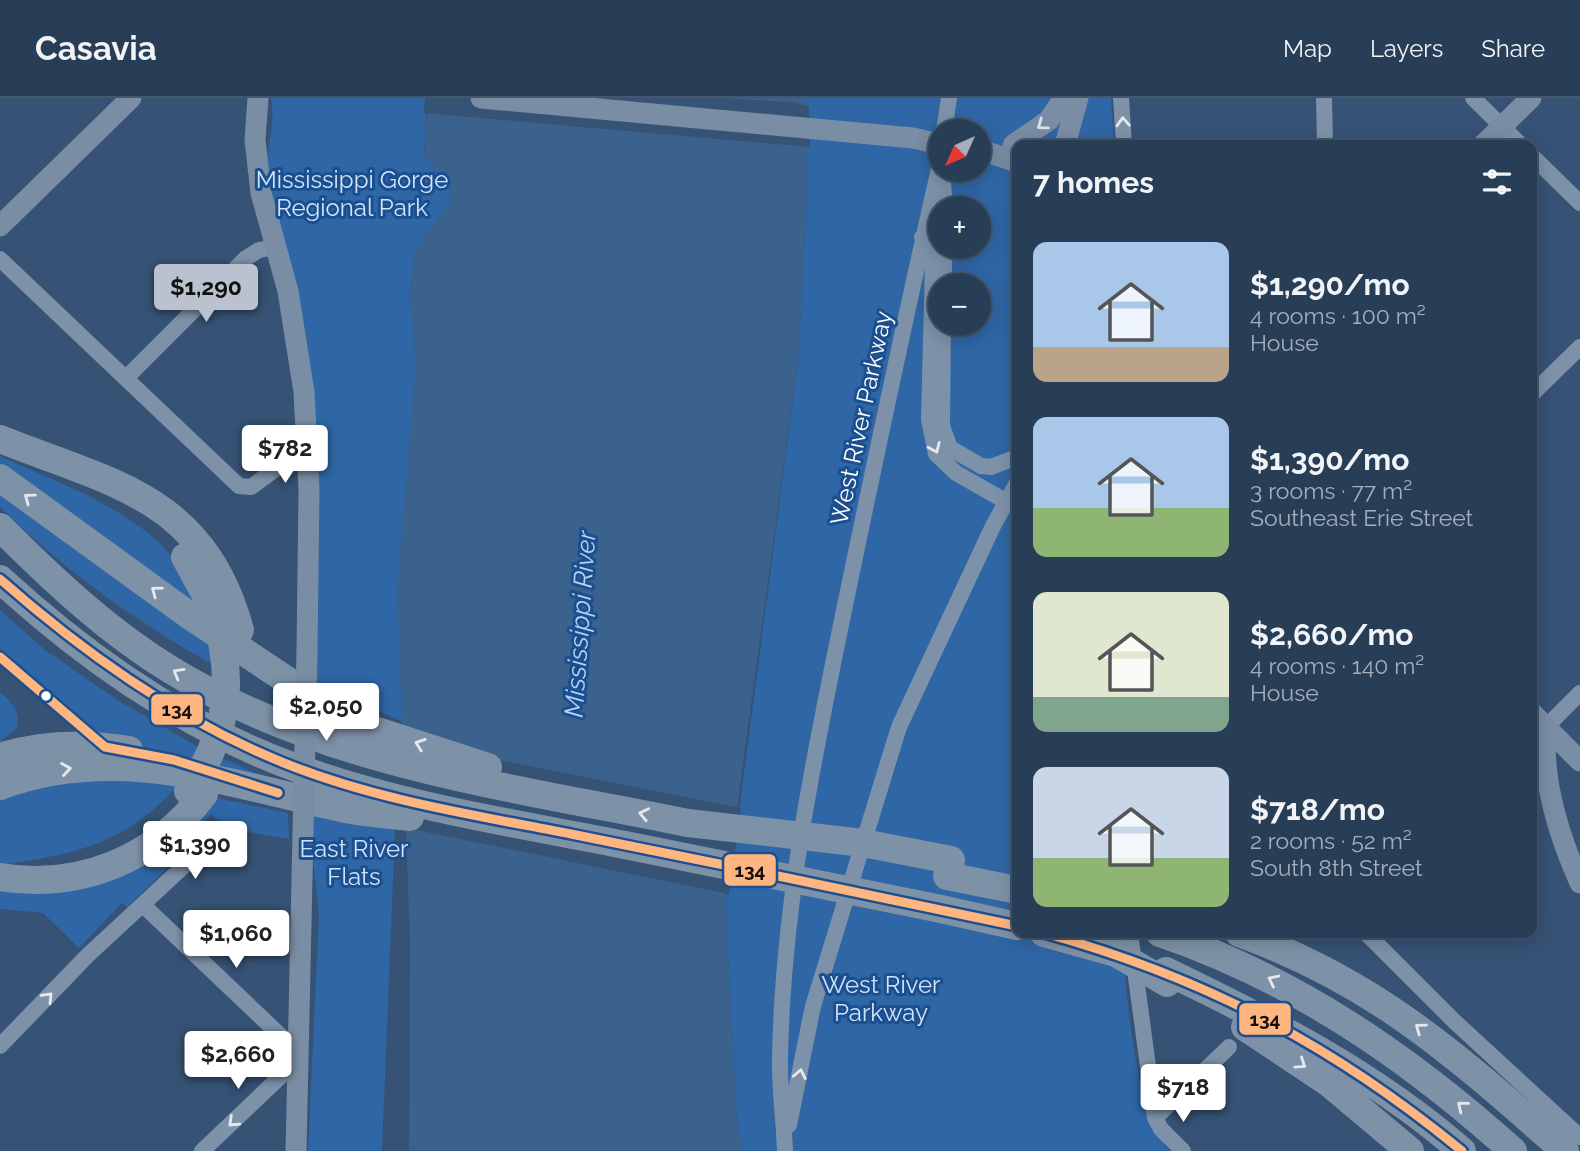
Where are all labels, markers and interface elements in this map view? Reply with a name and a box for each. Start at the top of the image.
text: Casavia [35,29,157,68]
text: Map [1283,34,1332,63]
text: Layers [1370,34,1443,63]
text: Share [1481,34,1545,63]
one-way arrow [1115,116,1130,127]
one-way arrow [1037,117,1050,129]
north arrow [928,119,990,182]
map controls [928,119,991,336]
icon: filters [1478,163,1516,201]
park label: Mississippi Gorge Regional Park [256,165,448,222]
text: 7 homes [1033,165,1154,200]
button: + [928,196,991,259]
pin: $1,290 [149,264,263,324]
text: $1,290/mo [1250,267,1410,302]
icon: home [1089,270,1173,354]
text: $1,290 [170,273,242,300]
button: − [928,273,991,336]
text: 4 rooms · 100 m² [1250,302,1426,329]
street label: West River Parkway [824,308,898,528]
text: House [1250,329,1319,356]
pin: $782 [244,426,326,485]
text: $782 [258,434,312,461]
one-way arrow [927,441,941,453]
text: $1,390/mo [1250,442,1409,477]
icon: home [1089,445,1173,529]
text: 3 rooms · 77 m² [1250,477,1412,504]
one-way arrow [24,493,37,506]
text: Southeast Erie Street [1250,504,1473,531]
water label: Mississippi River [559,529,602,718]
one-way arrow [152,587,164,599]
text: $2,660/mo [1250,617,1414,652]
icon: home [1089,620,1173,704]
text: 4 rooms · 140 m² [1250,652,1424,679]
one-way arrow [173,669,186,682]
text: House [1250,679,1319,706]
pin: $2,050 [269,684,383,743]
unlabelled marker [39,689,53,703]
text: $2,050 [289,692,363,719]
line badge: 134 [150,693,204,726]
text: 134 [162,698,193,720]
one-way arrow [414,738,426,752]
one-way arrow [60,762,72,777]
text: $718/mo [1250,792,1385,827]
icon: home [1089,795,1173,879]
one-way arrow [638,807,650,822]
pin: $1,390 [138,822,252,881]
text: 2 rooms · 52 m² [1250,827,1412,854]
text: $1,390 [159,830,231,857]
park label: East River Flats [299,834,409,891]
line badge: 134 [723,853,777,887]
text: South 8th Street [1250,854,1423,881]
text: 134 [735,859,766,881]
pin: $1,060 [179,910,293,970]
text: $1,060 [199,919,273,946]
park label: West River Parkway [822,970,941,1027]
one-way arrow [1268,975,1280,989]
one-way arrow [40,992,53,1005]
line badge: 134 [1238,1002,1292,1036]
text: 134 [1250,1008,1281,1030]
one-way arrow [1415,1024,1428,1036]
pin: $2,660 [181,1032,295,1091]
text: $2,660 [201,1040,275,1067]
one-way arrow [1294,1056,1307,1069]
pin: $718 [1142,1065,1224,1124]
one-way arrow [792,1068,807,1080]
text: $718 [1157,1073,1209,1100]
one-way arrow [1458,1101,1470,1114]
one-way arrow [228,1113,241,1126]

